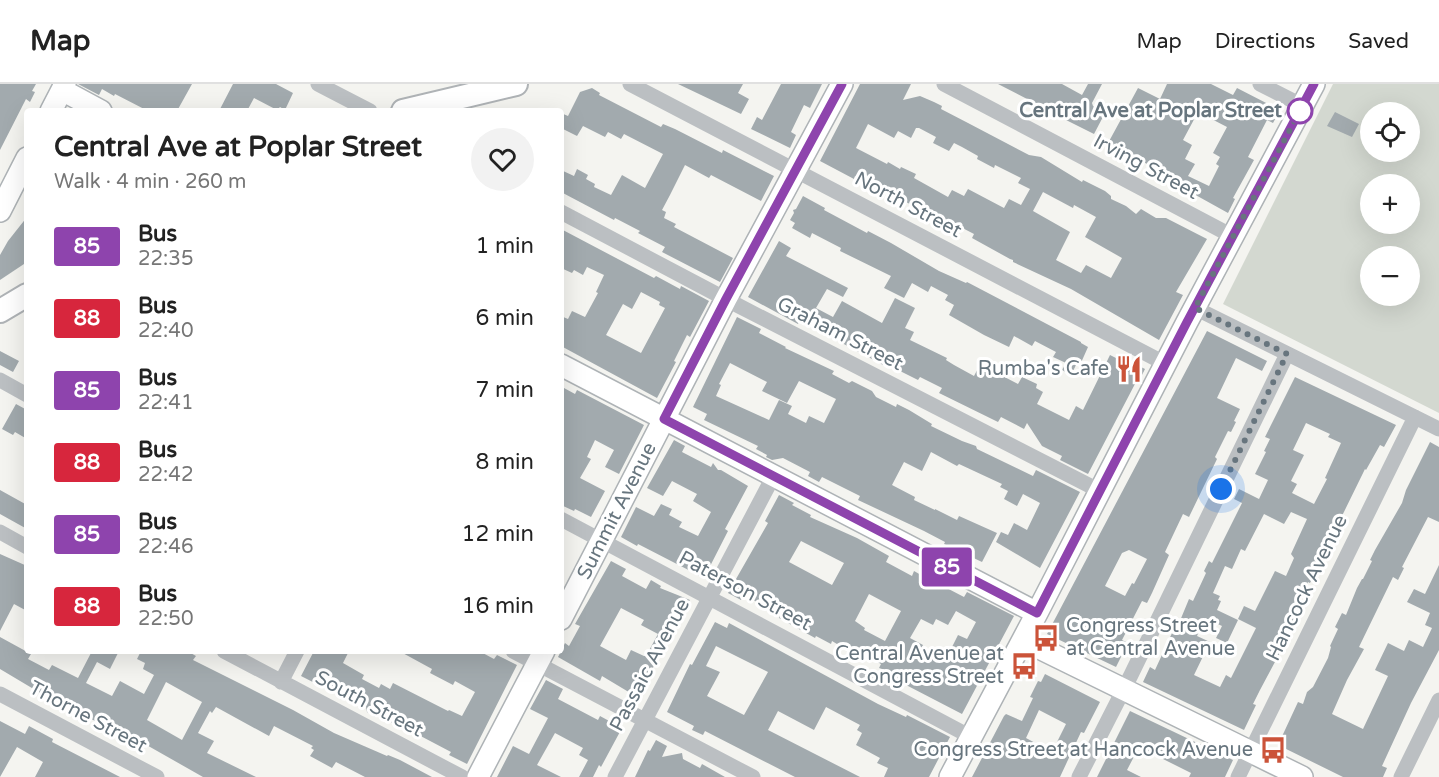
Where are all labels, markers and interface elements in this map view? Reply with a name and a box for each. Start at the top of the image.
text: Map [30,24,90,58]
text: Map [1136,29,1182,54]
text: Directions [1215,29,1315,54]
text: Saved [1348,29,1409,54]
marker: Central Ave at Poplar Street [1287,98,1313,124]
place label: Central Ave at Poplar Street [1019,99,1282,123]
map controls [1360,102,1420,306]
button: locate [1360,102,1420,162]
button: heart [471,128,534,191]
street label: Irving Street [1089,129,1203,205]
text: Central Ave at Poplar Street [54,130,422,164]
street label: North Street [850,167,966,243]
text: Walk · 4 min · 260 m [54,170,246,194]
button: + [1360,174,1420,234]
text: Bus [138,221,177,247]
text: 1 min [475,233,534,259]
text: 85 [74,234,100,259]
button: − [1360,246,1420,306]
text: 22:35 [138,247,193,271]
street label: Graham Street [773,292,907,376]
text: Bus [138,293,177,319]
text: 6 min [475,305,534,331]
text: 88 [74,306,100,331]
text: 22:40 [138,319,193,343]
restaurant icon: Rumba's Cafe [1114,354,1144,384]
place label: Rumba's Cafe [978,357,1109,381]
text: Bus [138,365,177,391]
text: 7 min [475,377,534,403]
text: 85 [74,378,100,403]
text: 22:41 [138,391,193,415]
text: Bus [138,437,177,463]
street label: Summit Avenue [572,439,662,583]
text: 8 min [475,449,534,475]
text: 88 [74,450,100,475]
text: 22:42 [138,463,193,487]
your location [1206,474,1236,504]
text: Bus [138,509,177,535]
street label: Hancock Avenue [1261,511,1353,665]
text: 12 min [462,521,534,547]
text: 85 [74,522,100,547]
text: 22:46 [138,535,193,559]
street label: Paterson Street [675,546,816,636]
line badge: 85 [920,548,974,586]
text: 85 [934,555,960,580]
text: Bus [138,581,177,607]
text: 16 min [462,593,534,619]
text: 88 [74,594,100,619]
street label: Passaic Avenue [605,594,695,736]
text: 22:50 [138,607,193,631]
place label: Congress Street at Central Avenue [1066,614,1235,661]
bus stop icon: Congress Street at Central Avenue [1031,623,1061,653]
place label: Central Avenue at Congress Street [835,642,1004,689]
bus stop icon: Central Avenue at Congress Street [1009,651,1039,681]
street label: South Street [311,666,427,743]
street label: Thorne Street [25,676,151,758]
bus stop icon: Congress Street at Hancock Avenue [1258,735,1288,765]
place label: Congress Street at Hancock Avenue [914,738,1253,762]

